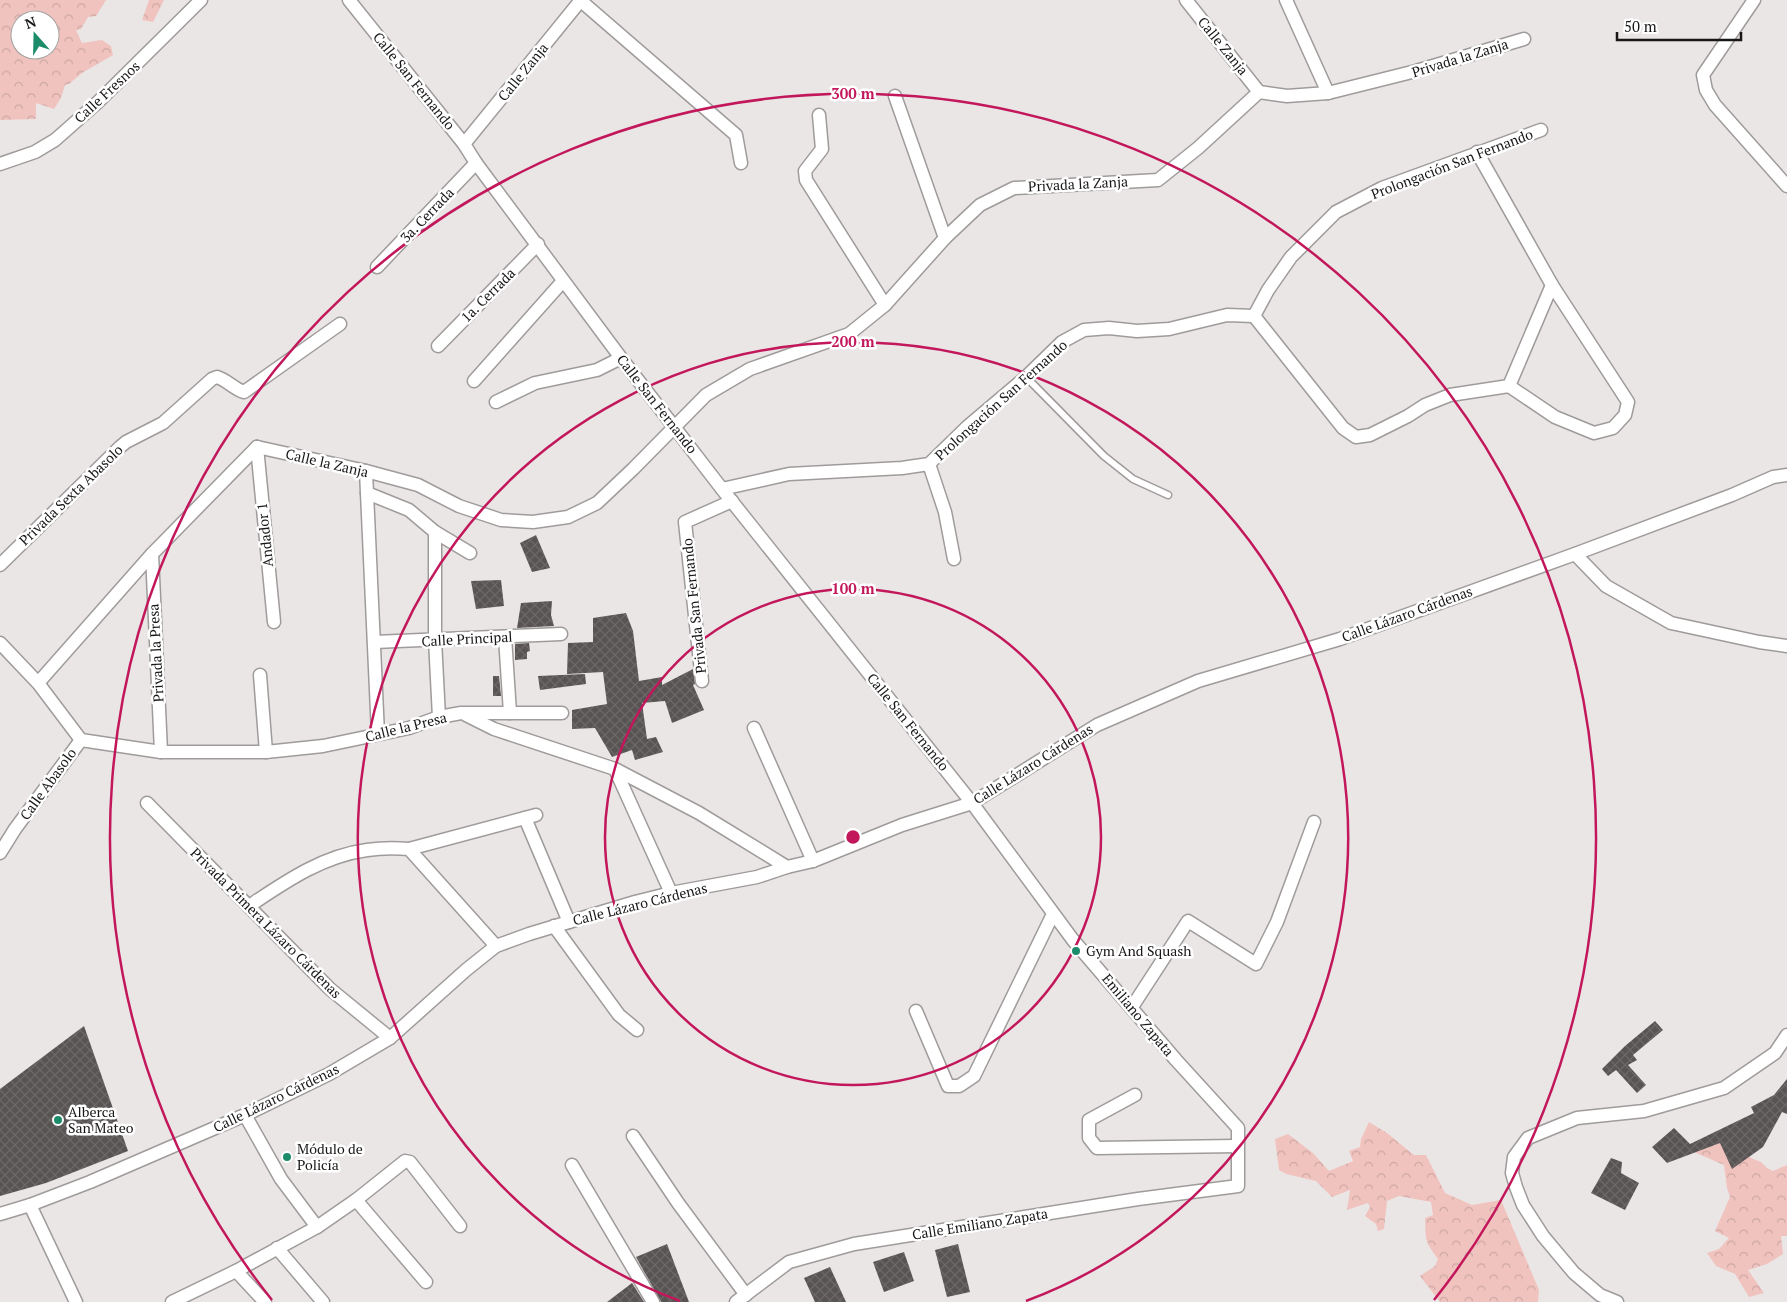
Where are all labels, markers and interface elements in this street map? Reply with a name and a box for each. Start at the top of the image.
north arrow [10,10,60,60]
scale bar [1617,10,1741,42]
text: N [22,11,39,33]
street label: Calle Zanja [1194,13,1253,79]
text: 50 m [1624,16,1657,36]
street label: Calle San Fernando [369,28,460,134]
street label: Privada la Zanja [1409,34,1510,81]
street label: Calle Zanja [493,39,552,105]
street label: Calle Fresnos [70,56,144,127]
text: 300 m [831,83,875,103]
street label: Prolongación San Fernando [1368,124,1536,203]
street label: Privada la Zanja [1028,171,1128,196]
street label: 3a. Cerrada [396,183,458,246]
street label: 1a. Cerrada [456,263,519,326]
text: 200 m [831,331,875,351]
street label: Prolongación San Fernando [930,335,1071,464]
street label: Calle San Fernando [613,350,702,457]
street label: Privada Sexta Abasolo [15,440,127,549]
street label: Calle la Zanja [284,444,371,481]
street label: Andador 1 [252,502,277,568]
street label: Privada San Fernando [677,537,710,675]
text: 100 m [831,578,875,598]
street label: Calle Lázaro Cárdenas [1339,581,1475,646]
street label: Privada la Presa [143,603,168,703]
street label: Calle Principal [421,627,513,650]
street label: Calle San Fernando [863,669,954,775]
street label: Calle la Presa [363,707,449,746]
street label: Calle Lázaro Cárdenas [969,719,1096,808]
street label: Calle Abasolo [15,744,80,824]
centre of rings [844,828,862,846]
street label: Privada Primera Lázaro Cárdenas [187,843,346,1002]
street label: Calle Lázaro Cárdenas [571,878,709,929]
place label: Gym And Squash [1086,941,1192,960]
marker: Gym And Squash [1070,945,1082,957]
street label: Emiliano Zapata [1098,969,1179,1060]
street label: Calle Lázaro Cárdenas [210,1059,342,1136]
place label: Alberca San Mateo [68,1102,134,1137]
marker: Alberca San Mateo [52,1114,64,1126]
place label: Módulo de Policía [297,1139,363,1174]
marker: Módulo de Policía [281,1151,293,1163]
street label: Calle Emiliano Zapata [911,1203,1049,1244]

